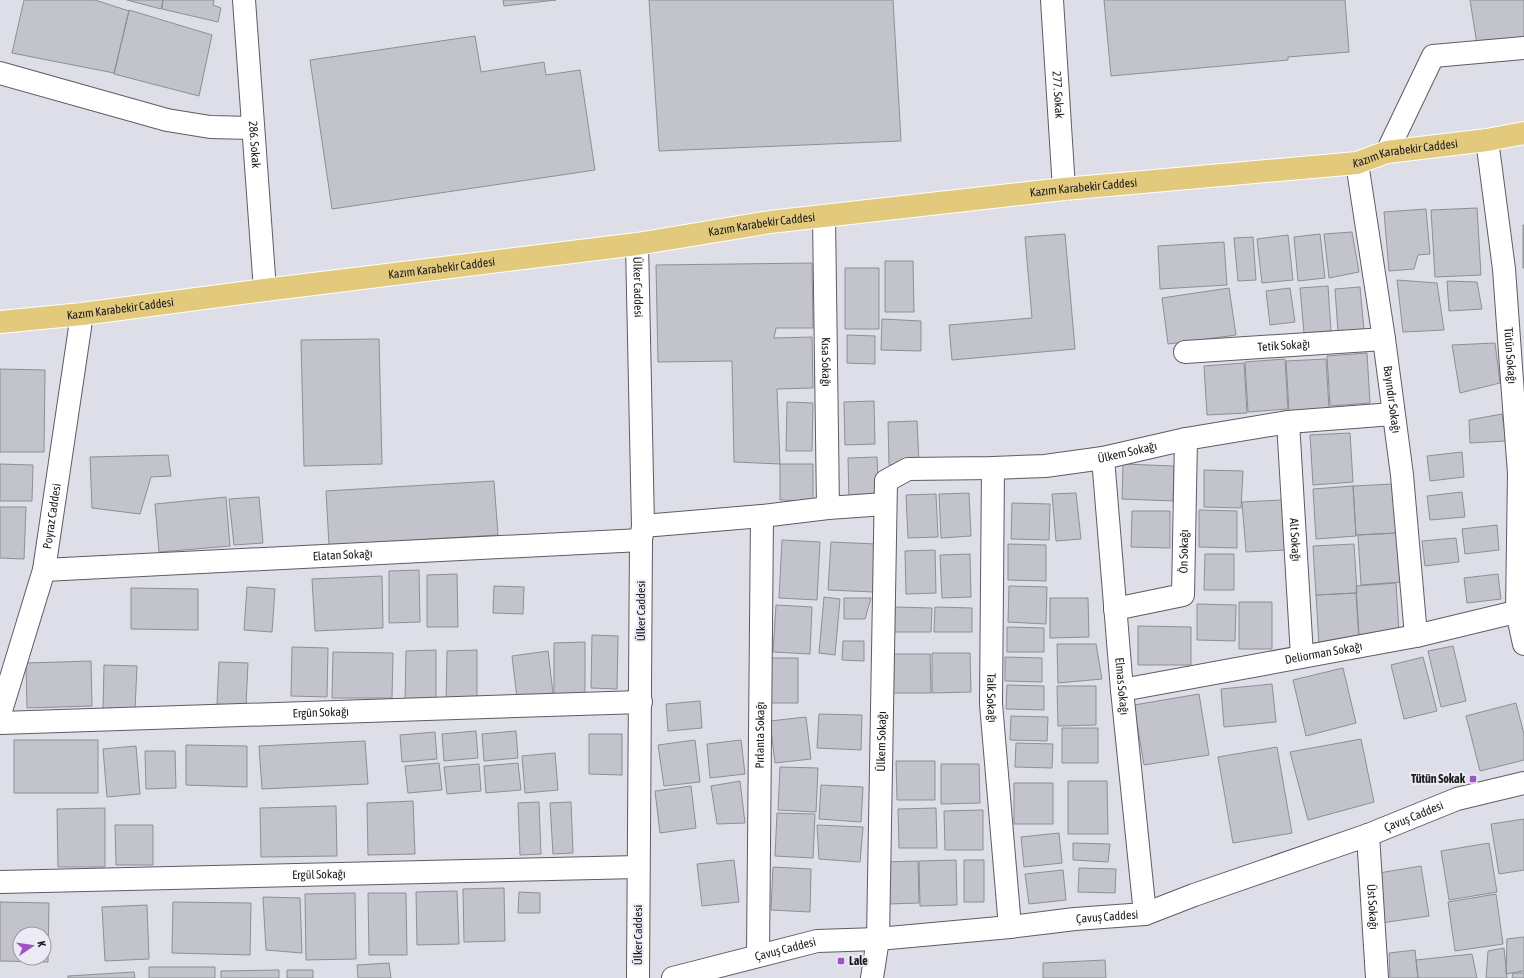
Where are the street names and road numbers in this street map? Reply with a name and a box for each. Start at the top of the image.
street label: 277. Sokak [1050,71,1067,120]
street label: 286. Sokak [246,120,263,170]
street label: Kazım Karabekir Caddesi [1352,137,1459,170]
street label: Kazım Karabekir Caddesi [1029,176,1138,200]
street label: Kazım Karabekir Caddesi [707,210,816,239]
street label: Kazım Karabekir Caddesi [387,255,496,282]
street label: Ülker Caddesi [630,256,646,318]
street label: Kazım Karabekir Caddesi [66,295,175,322]
street label: Tütün Sokağı [1501,327,1519,384]
street label: Kısa Sokağı [819,337,833,387]
street label: Tetik Sokağı [1257,337,1311,354]
street label: Bayındır Sokağı [1381,365,1403,434]
street label: Ülkem Sokağı [1097,439,1158,466]
street label: Poyraz Caddesi [40,482,64,550]
street label: Alt Sokağı [1287,518,1303,562]
street label: Ön Sokağı [1176,529,1191,574]
street label: Elatan Sokağı [312,546,373,563]
street label: Ülker Caddesi [634,581,648,641]
street label: Deliorman Sokağı [1284,639,1364,667]
street label: Elmas Sokağı [1112,657,1132,716]
street label: Talk Sokağı [984,673,1000,723]
street label: Pırlanta Sokağı [753,702,767,768]
street label: Ergün Sokağı [292,705,349,720]
street label: Ülkem Sokağı [874,711,889,772]
street label: Çavuş Caddesi [1382,798,1445,835]
street label: Ergül Sokağı [292,867,346,882]
street label: Üst Sokağı [1364,883,1381,930]
street label: Ülker Caddesi [631,905,645,965]
street label: Çavuş Caddesi [1075,907,1139,926]
street label: Çavuş Caddesi [753,935,817,964]

